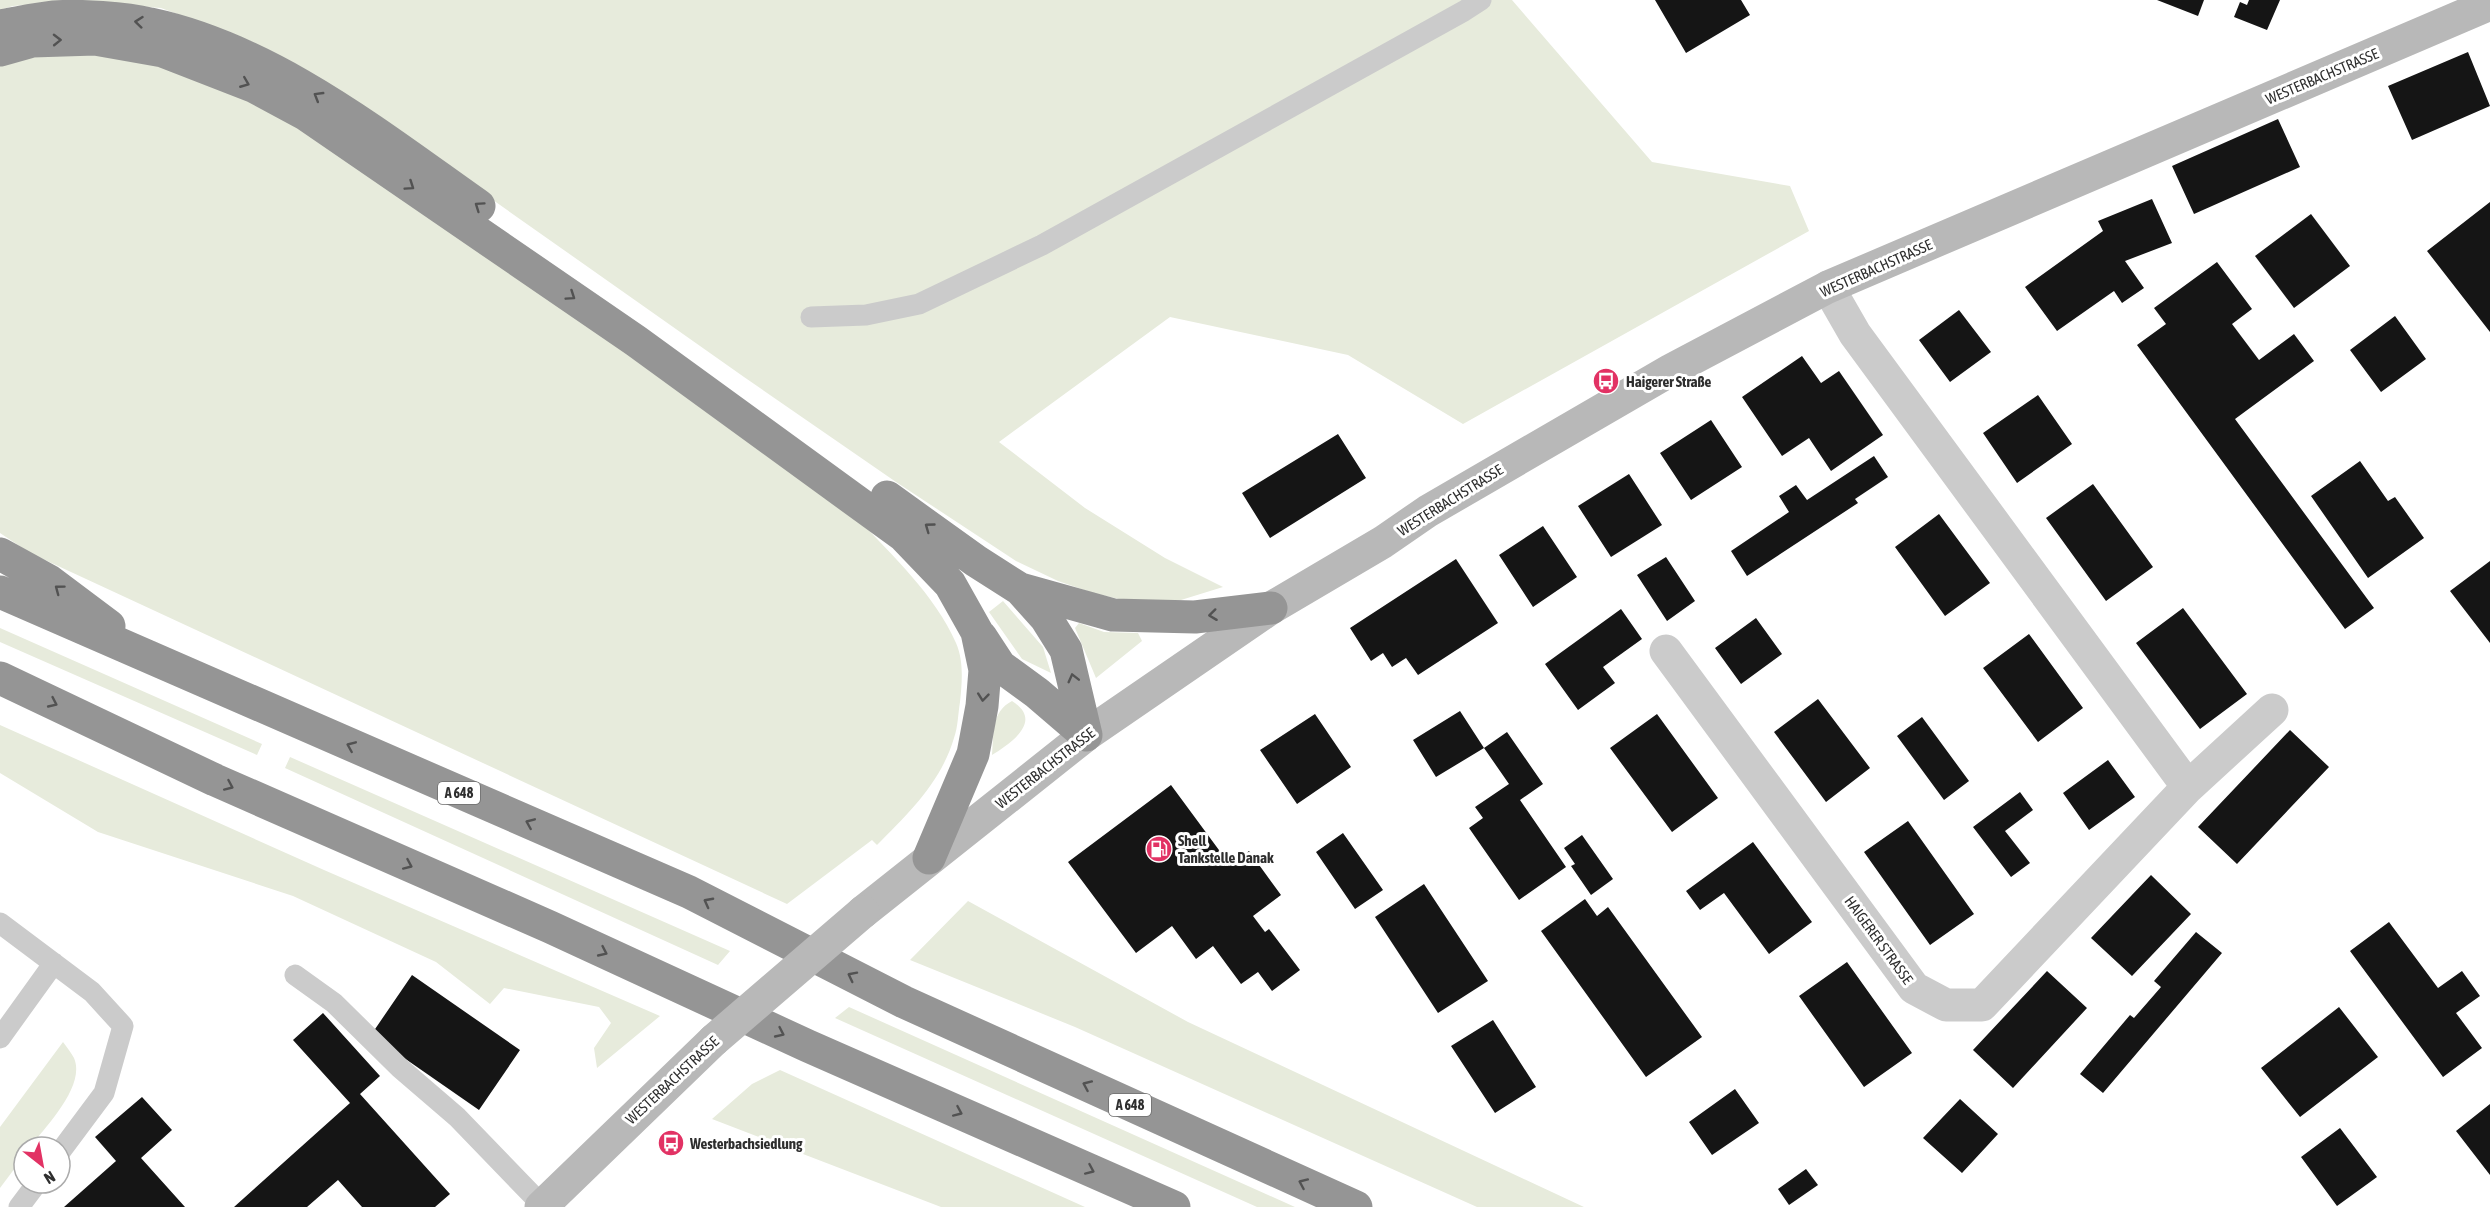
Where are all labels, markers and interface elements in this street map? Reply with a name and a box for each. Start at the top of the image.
one-way arrow [134,17,144,29]
one-way arrow [53,34,62,46]
street label: WESTERBACHSTRASSE [2263,44,2381,107]
one-way arrow [239,76,250,88]
one-way arrow [314,92,325,103]
one-way arrow [404,179,415,190]
one-way arrow [475,202,486,213]
street label: WESTERBACHSTRASSE [1817,235,1935,300]
one-way arrow [565,289,575,301]
bus stop icon: Haigerer Straße [1591,366,1621,396]
place label: Haigerer Straße [1626,373,1712,390]
street label: WESTERBACHSTRASSE [1394,460,1506,539]
one-way arrow [924,523,935,534]
one-way arrow [55,585,66,596]
one-way arrow [1209,608,1218,621]
one-way arrow [1068,673,1081,683]
one-way arrow [977,692,990,702]
one-way arrow [46,696,57,708]
street label: WESTERBACHSTRASSE [992,724,1098,812]
one-way arrow [346,741,357,753]
one-way arrow [223,779,234,791]
road number: A 648 [438,782,480,804]
one-way arrow [525,818,536,830]
place label: Shell Tankstelle Danak [1178,832,1274,866]
fuel station icon: Shell Tankstelle Danak [1144,834,1174,864]
one-way arrow [401,858,412,870]
street label: HAIGERER STRASSE [1841,893,1917,988]
one-way arrow [704,898,714,909]
one-way arrow [597,944,608,956]
one-way arrow [847,972,858,983]
one-way arrow [774,1026,785,1038]
street label: WESTERBACHSTRASSE [622,1032,722,1127]
one-way arrow [1083,1081,1094,1093]
road number: A 648 [1109,1094,1151,1116]
one-way arrow [952,1105,963,1117]
bus stop icon: Westerbachsiedlung [656,1128,686,1158]
north arrow [12,1135,72,1195]
place label: Westerbachsiedlung [689,1135,803,1152]
one-way arrow [1083,1163,1094,1175]
text: N [41,1168,58,1188]
one-way arrow [1299,1178,1310,1190]

